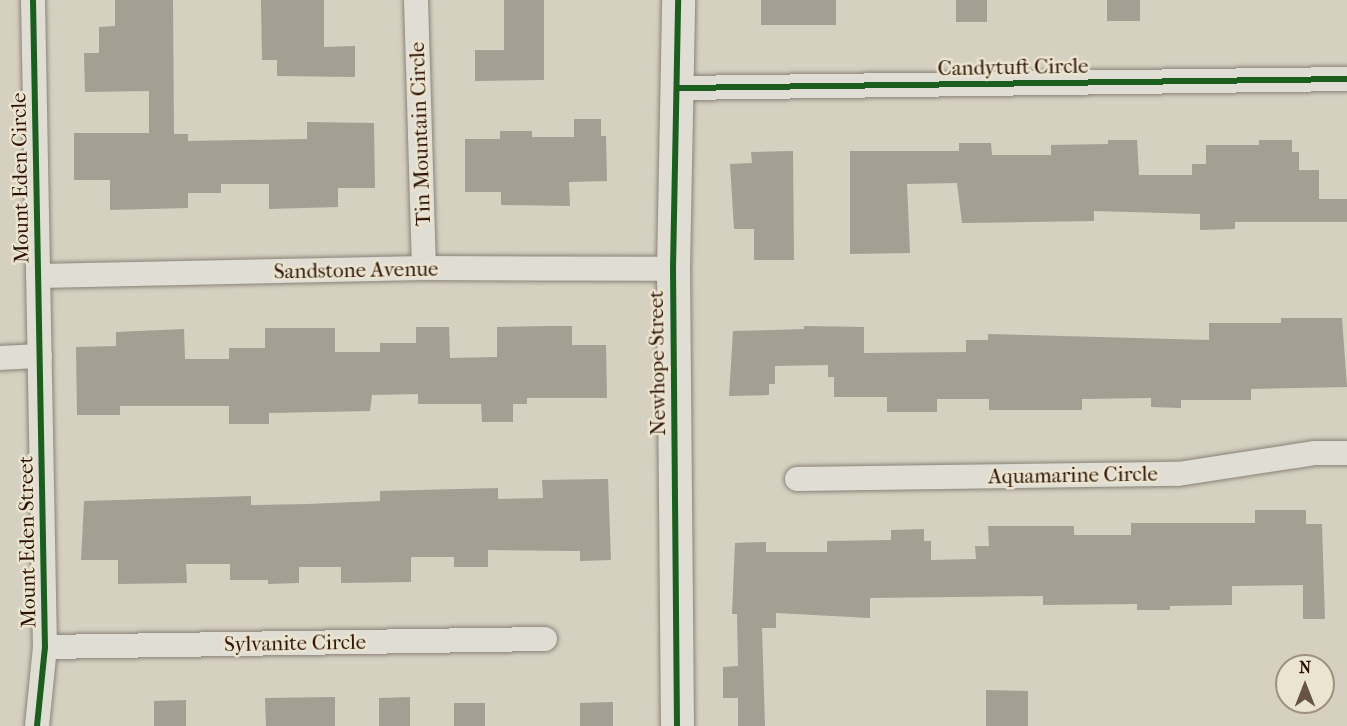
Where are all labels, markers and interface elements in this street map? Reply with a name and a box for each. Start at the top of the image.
street label: Tin Mountain Circle [404,41,436,227]
street label: Candytuft Circle [937,53,1089,81]
street label: Mount Eden Circle [6,92,34,264]
street label: Sandstone Avenue [273,256,439,284]
street label: Newhope Street [643,290,671,436]
street label: Mount Eden Street [13,456,41,628]
street label: Aquamarine Circle [988,461,1158,489]
street label: Sylvanite Circle [224,629,366,657]
north arrow [1275,654,1335,714]
text: N [1299,658,1311,677]

